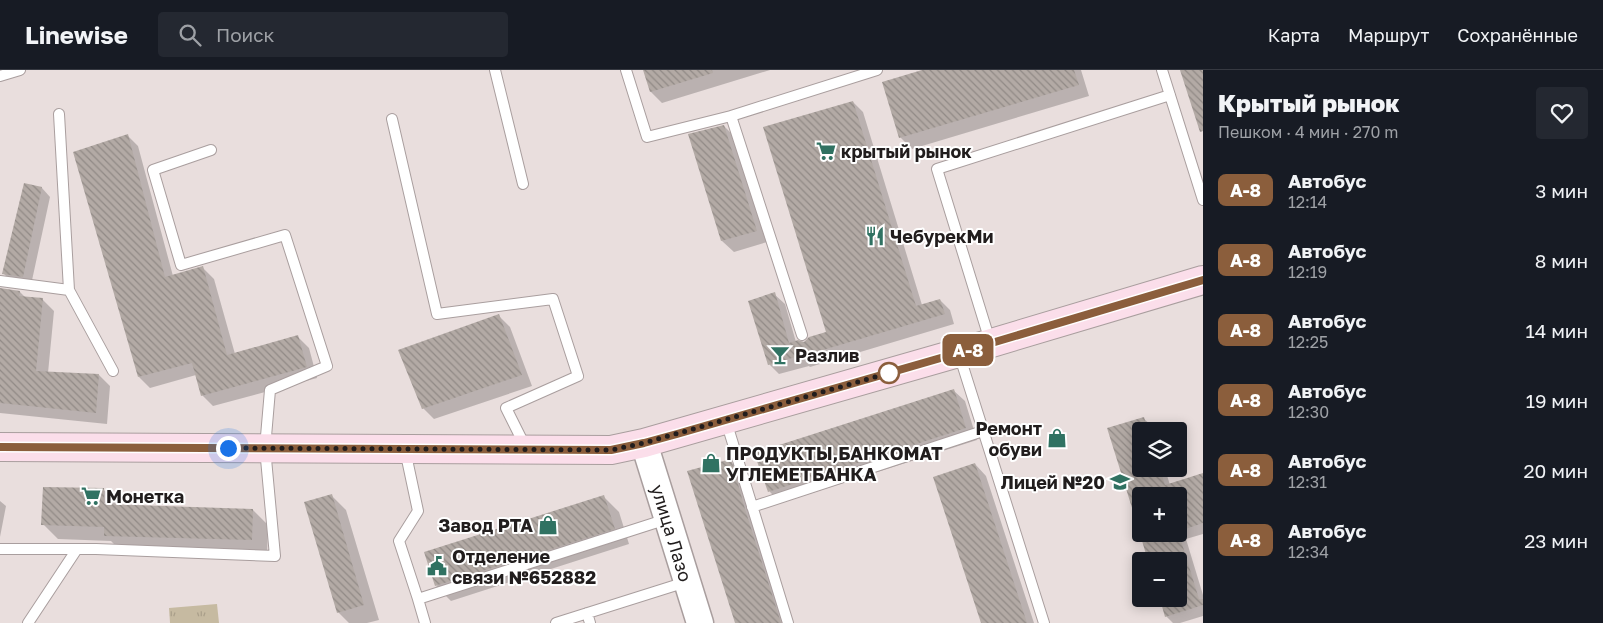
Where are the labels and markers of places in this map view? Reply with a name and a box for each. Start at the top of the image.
supermarket icon: крытый рынок [815,140,837,162]
place label: крытый рынок [841,140,972,162]
restaurant icon: ЧебурекМи [864,225,886,247]
place label: ЧебурекМи [890,225,993,247]
bar icon: Разлив [769,344,791,366]
place label: Разлив [795,344,859,366]
unlabelled marker [878,362,900,384]
place label: Ремонт обуви [975,417,1042,460]
shop icon: Ремонт обуви [1046,427,1068,449]
place label: ПРОДУКТЫ,БАНКОМАТ УГЛЕМЕТБАНКА [726,442,943,485]
shop icon: ПРОДУКТЫ,БАНКОМАТ УГЛЕМЕТБАНКА [700,452,722,474]
place label: Лицей №20 [1001,471,1105,493]
school or university icon: Лицей №20 [1109,471,1131,493]
supermarket icon: Монетка [80,485,102,507]
place label: Монетка [106,485,184,507]
place label: Завод РТА [438,514,533,536]
shop icon: Завод РТА [537,514,559,536]
place label: Отделение связи №652882 [452,545,596,588]
public building icon: Отделение связи №652882 [426,555,448,577]

